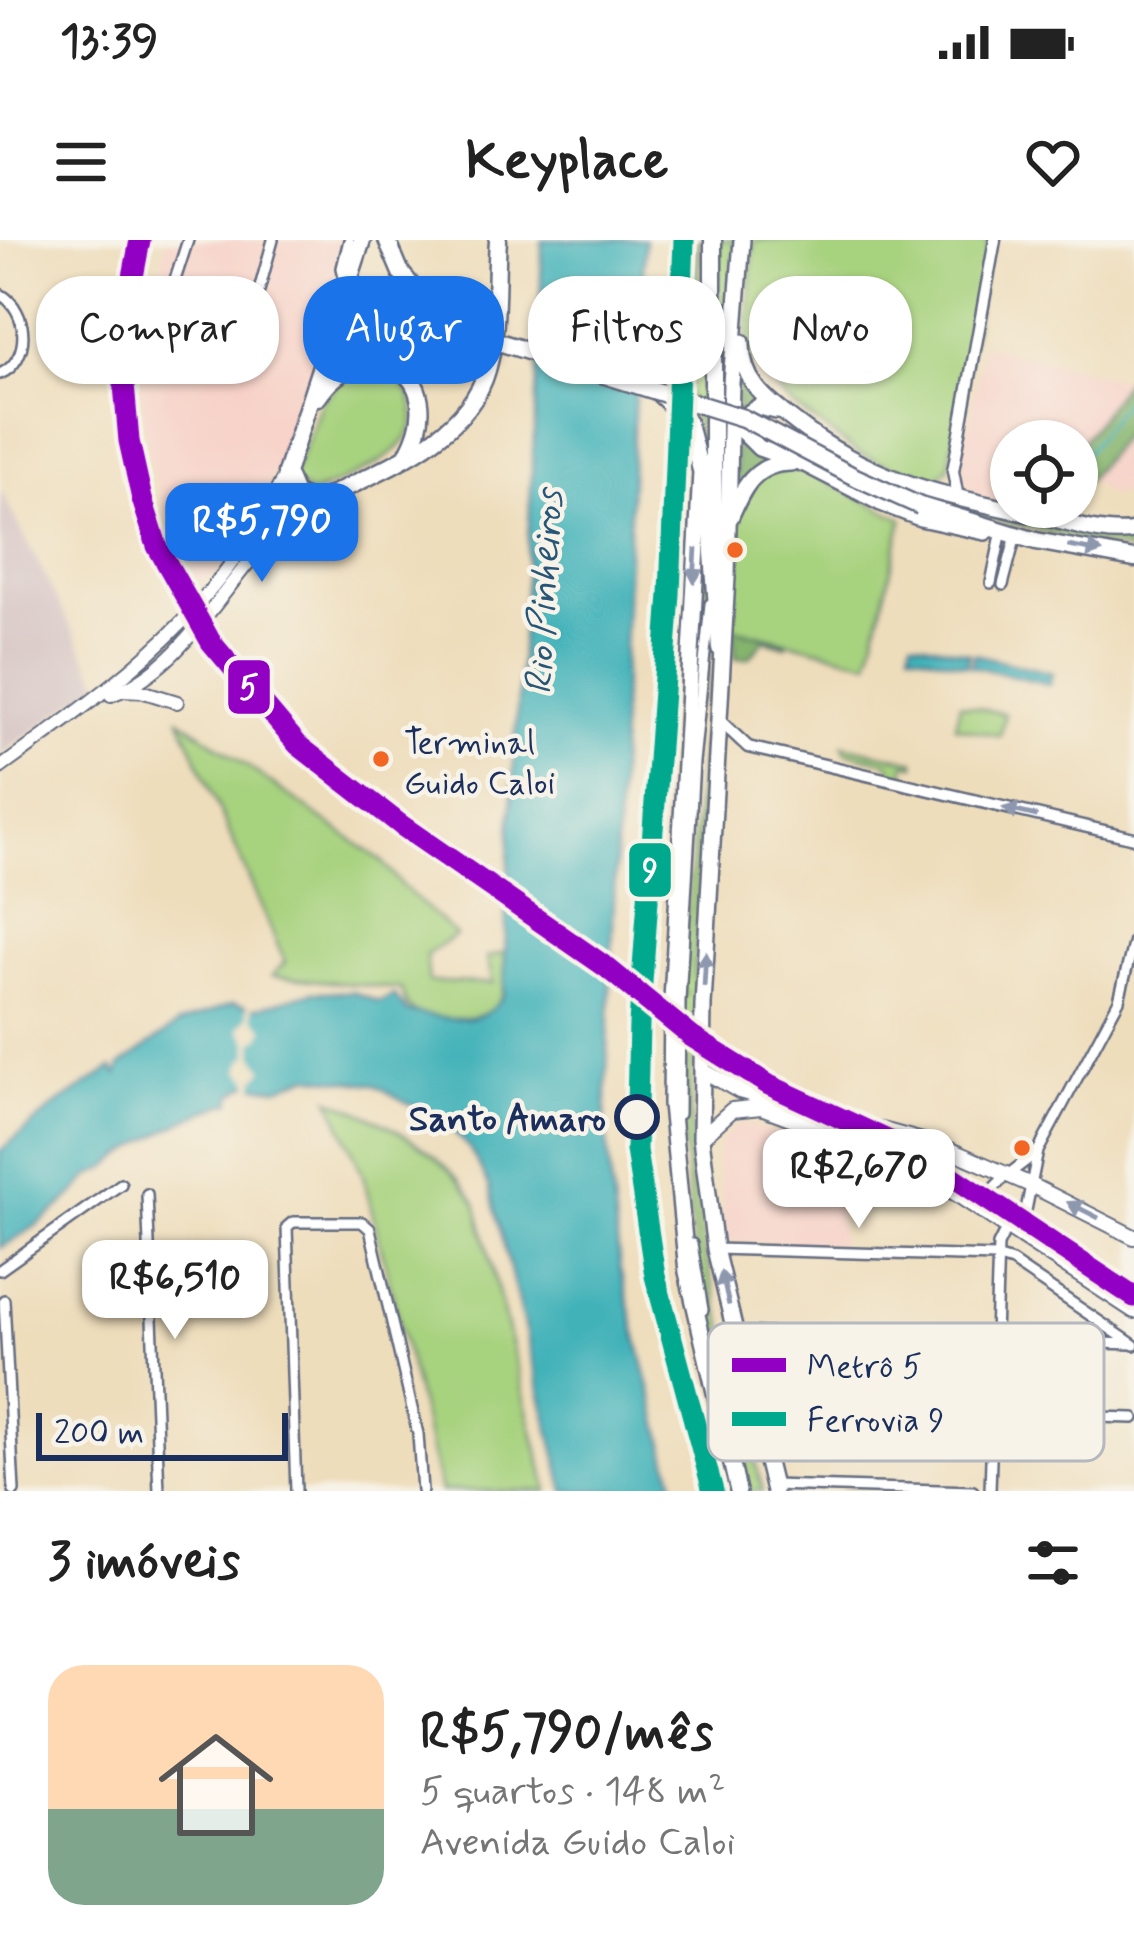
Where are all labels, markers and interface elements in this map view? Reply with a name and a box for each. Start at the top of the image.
text: 13:39 [60,13,158,72]
text: Keyplace [466,127,668,198]
icon: menu [48,129,114,195]
icon: heart [1020,129,1086,195]
chip: Comprar [36,276,279,384]
chip: Alugar [303,276,504,384]
chip: Filtros [528,276,725,384]
chip: Novo [749,276,912,384]
map controls [990,420,1098,528]
button: locate [990,420,1098,528]
pin: R$5,790 [151,483,373,585]
water label: Rio Pinheiros [515,485,577,696]
text: R$5,790 [192,496,332,547]
unlabelled marker [724,539,746,561]
one-way arrow [1067,540,1104,559]
one-way arrow [685,548,704,586]
line badge: 5 [226,658,272,716]
text: 5 [239,667,259,711]
place label: Terminal Guido Caloi [404,722,555,807]
marker: Terminal Guido Caloi [370,748,392,770]
one-way arrow [1001,801,1039,820]
line badge: 9 [627,841,673,899]
text: 9 [642,850,658,894]
one-way arrow [696,949,715,987]
marker: Santo Amaro [616,1096,658,1138]
place label: Santo Amaro [409,1097,606,1144]
pin: R$2,670 [748,1129,970,1231]
unlabelled marker [1011,1137,1033,1159]
text: R$2,670 [790,1142,928,1193]
one-way arrow [1066,1201,1100,1221]
pin: R$6,510 [64,1240,286,1342]
text: R$6,510 [109,1253,241,1304]
one-way arrow [715,1269,734,1306]
legend [708,1323,1104,1461]
text: Metrô 5 [807,1346,922,1390]
text: Ferrovia 9 [807,1400,944,1444]
scale bar [36,1407,288,1460]
text: 200 m [54,1412,144,1456]
text: 3 imóveis [48,1530,240,1596]
icon: filters [1020,1530,1086,1596]
text: R$5,790/mês [420,1701,713,1767]
icon: home [144,1713,288,1857]
text: 5 quartos · 148 m² [420,1767,725,1818]
text: Avenida Guido Caloi [420,1818,735,1869]

